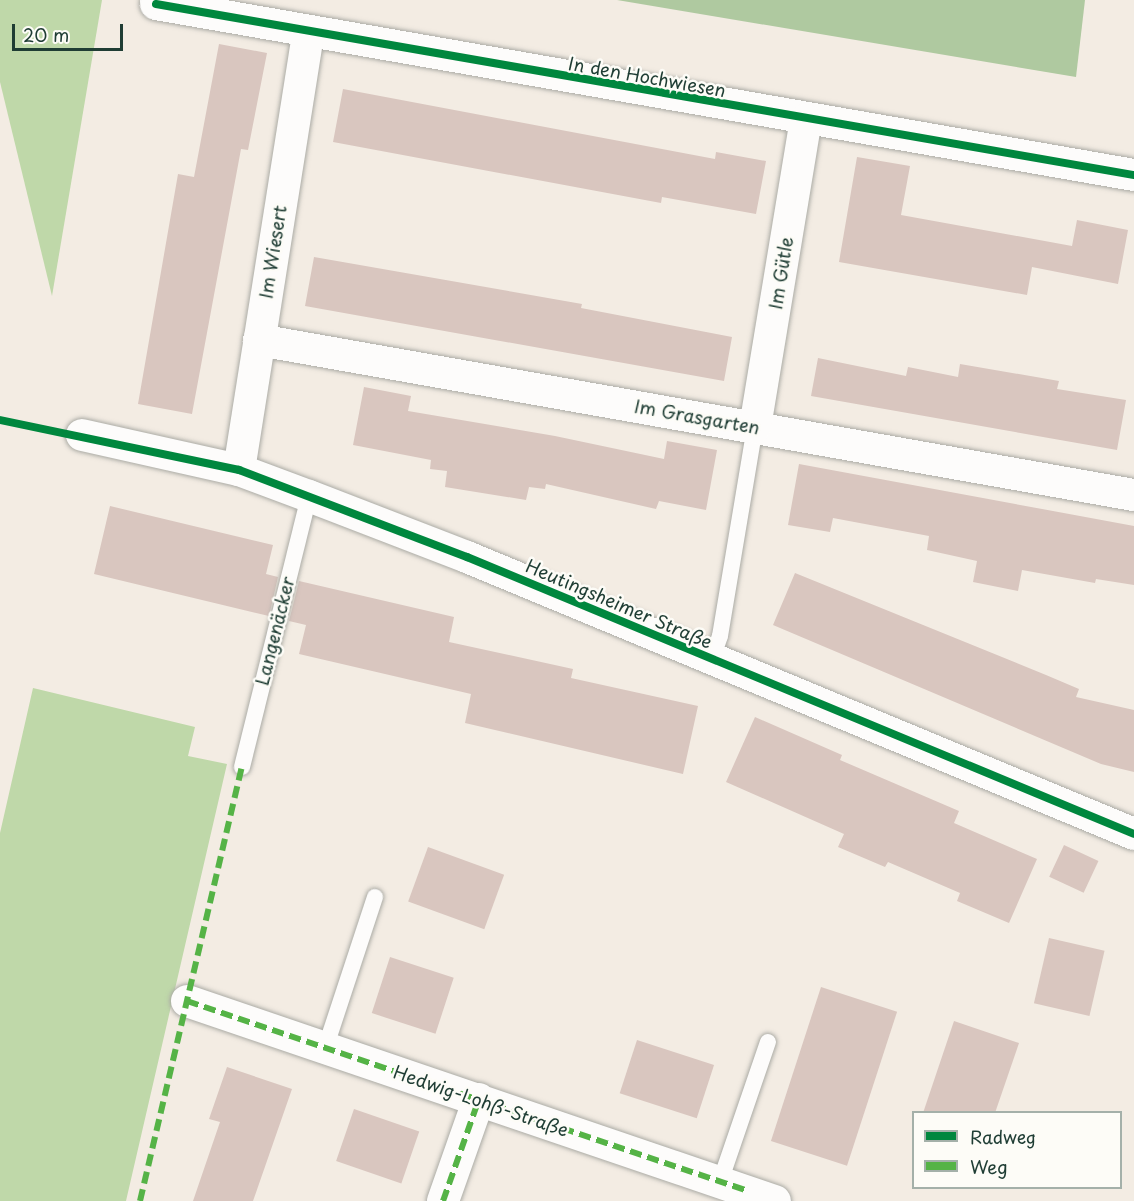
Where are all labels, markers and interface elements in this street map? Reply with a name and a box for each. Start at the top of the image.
scale bar [15,12,126,50]
text: 20 m [23,21,69,48]
street label: In den Hochwiesen [566,53,728,101]
street label: Im Wiesert [255,204,291,300]
street label: Im Gütle [764,234,798,312]
street label: Im Grasgarten [633,395,761,439]
street label: Heutingsheimer Straße [522,555,716,653]
street label: Langenäcker [251,574,299,688]
street label: Hedwig-Lohß-Straße [391,1061,571,1141]
legend [912,1111,1122,1189]
text: Radweg [970,1123,1036,1150]
text: Weg [970,1153,1008,1180]

